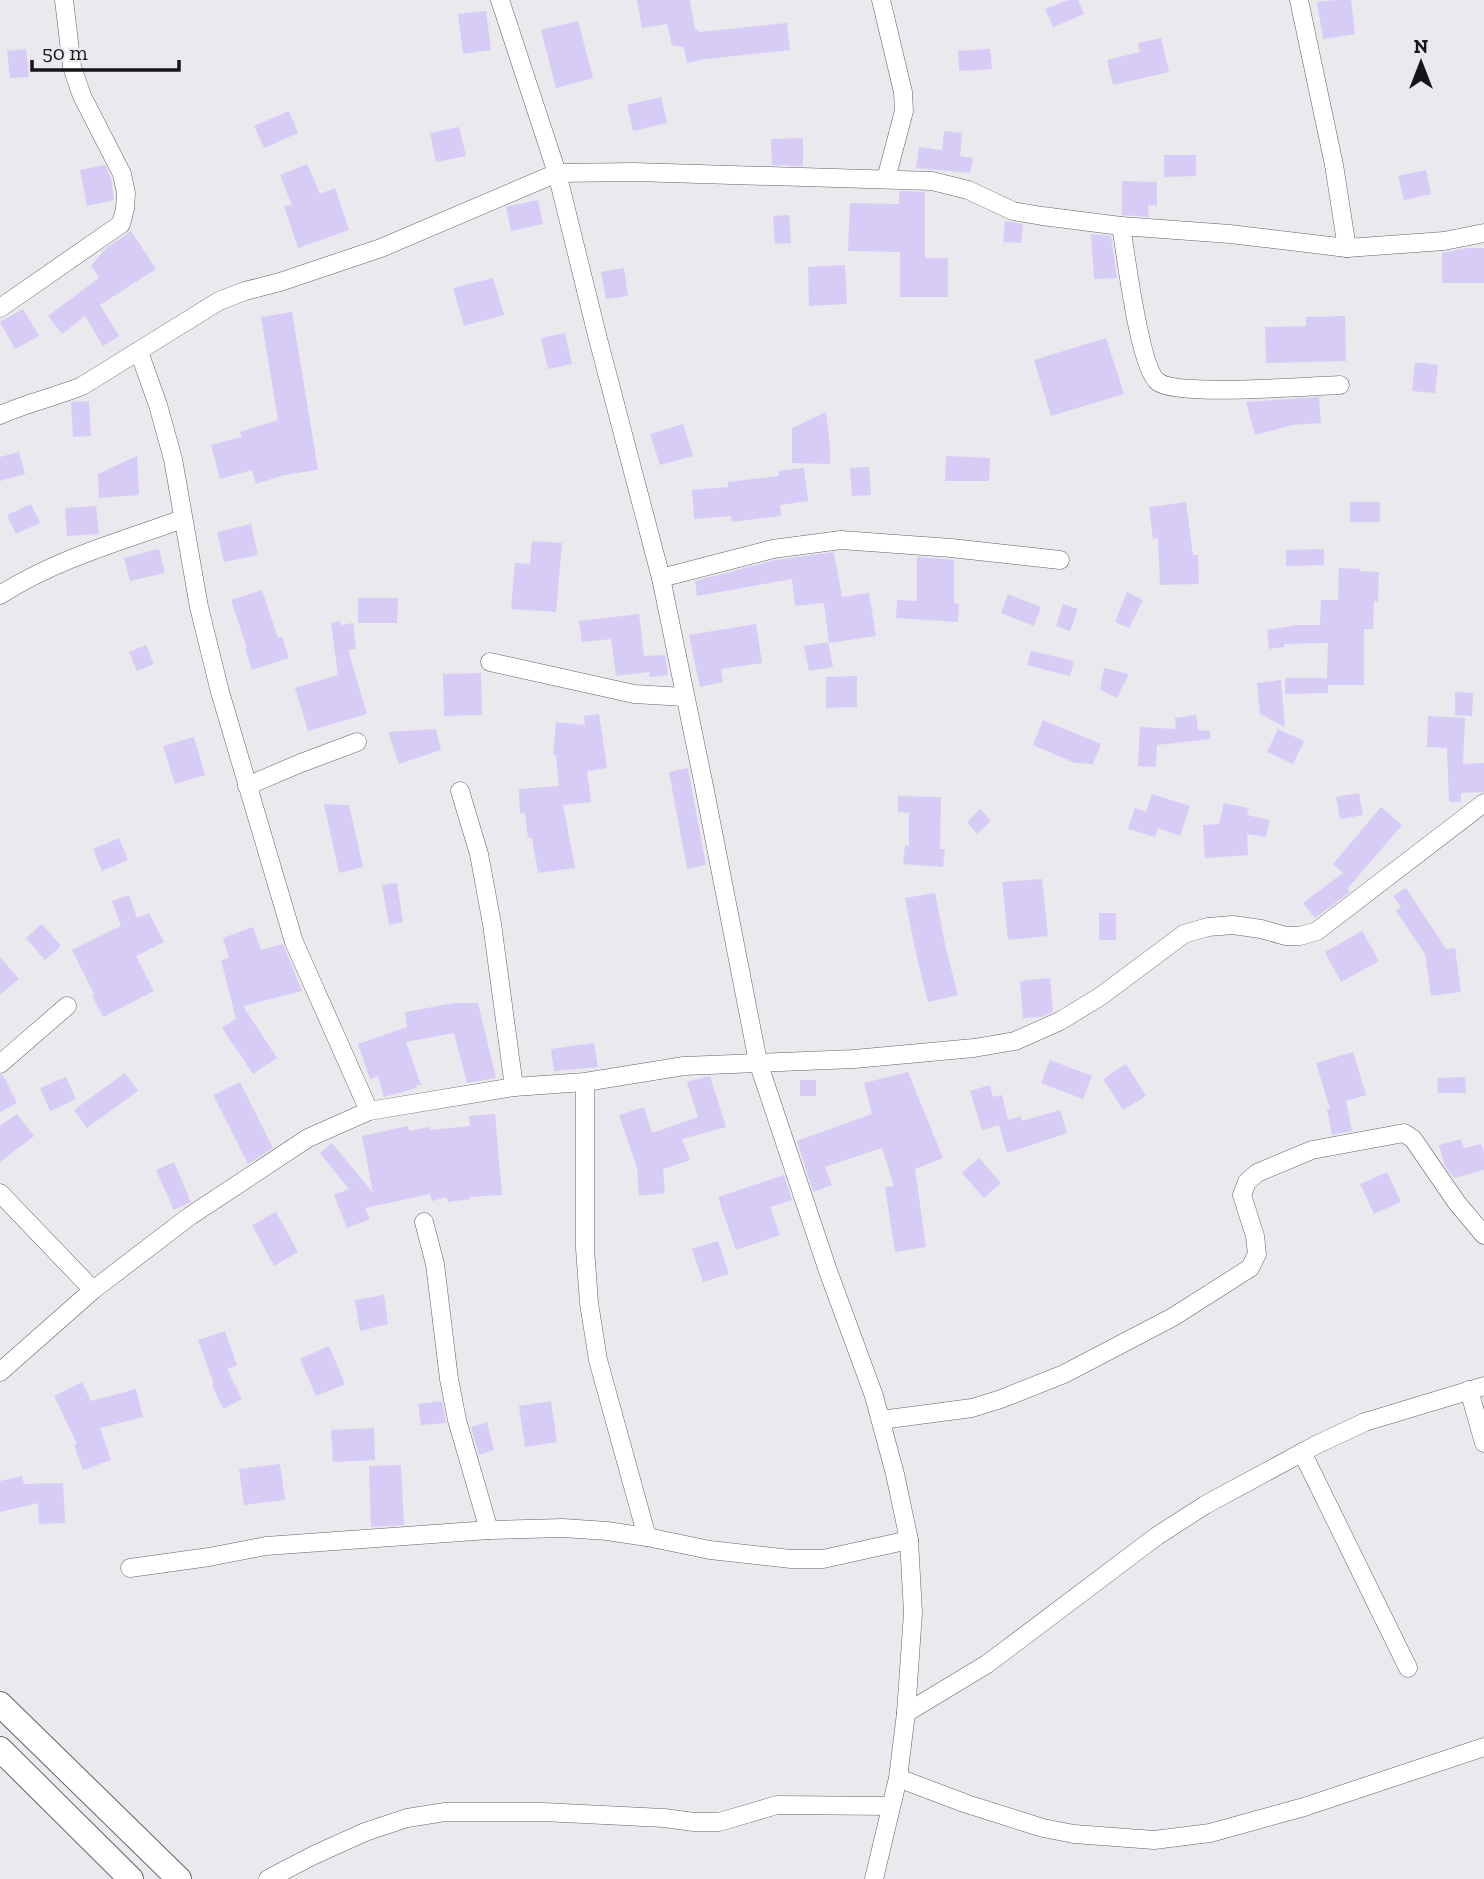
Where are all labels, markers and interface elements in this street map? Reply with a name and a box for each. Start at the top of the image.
scale bar [32,28,178,72]
north arrow [1386,28,1456,98]
text: N [1414,35,1428,58]
text: 50 m [42,40,88,65]

